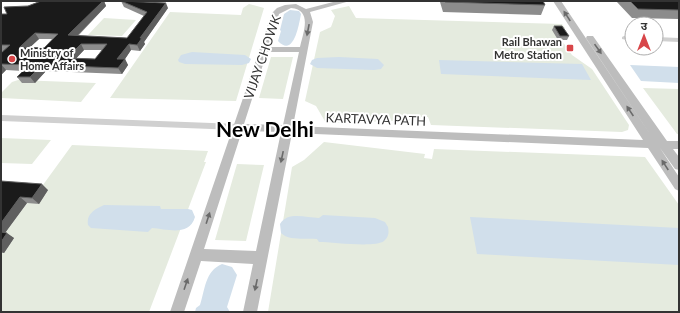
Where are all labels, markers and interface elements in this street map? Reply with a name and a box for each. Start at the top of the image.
one-way arrow [563,11,571,21]
street label: VIJAY CHOWK [240,13,284,101]
north arrow [624,16,664,56]
text: उ [641,19,648,32]
one-way arrow [305,24,311,36]
place label: Rail Bhawan Metro Station [494,35,562,61]
marker: Rail Bhawan Metro Station [565,43,575,53]
one-way arrow [594,43,602,54]
place label: Ministry of Home Affairs [20,46,84,72]
marker: Ministry of Home Affairs [7,54,17,64]
one-way arrow [626,106,634,116]
street label: KARTAVYA PATH [326,109,426,129]
district label: New Delhi [216,116,314,141]
one-way arrow [279,151,285,163]
one-way arrow [661,160,669,170]
one-way arrow [205,212,211,224]
one-way arrow [184,277,190,289]
one-way arrow [252,279,258,291]

